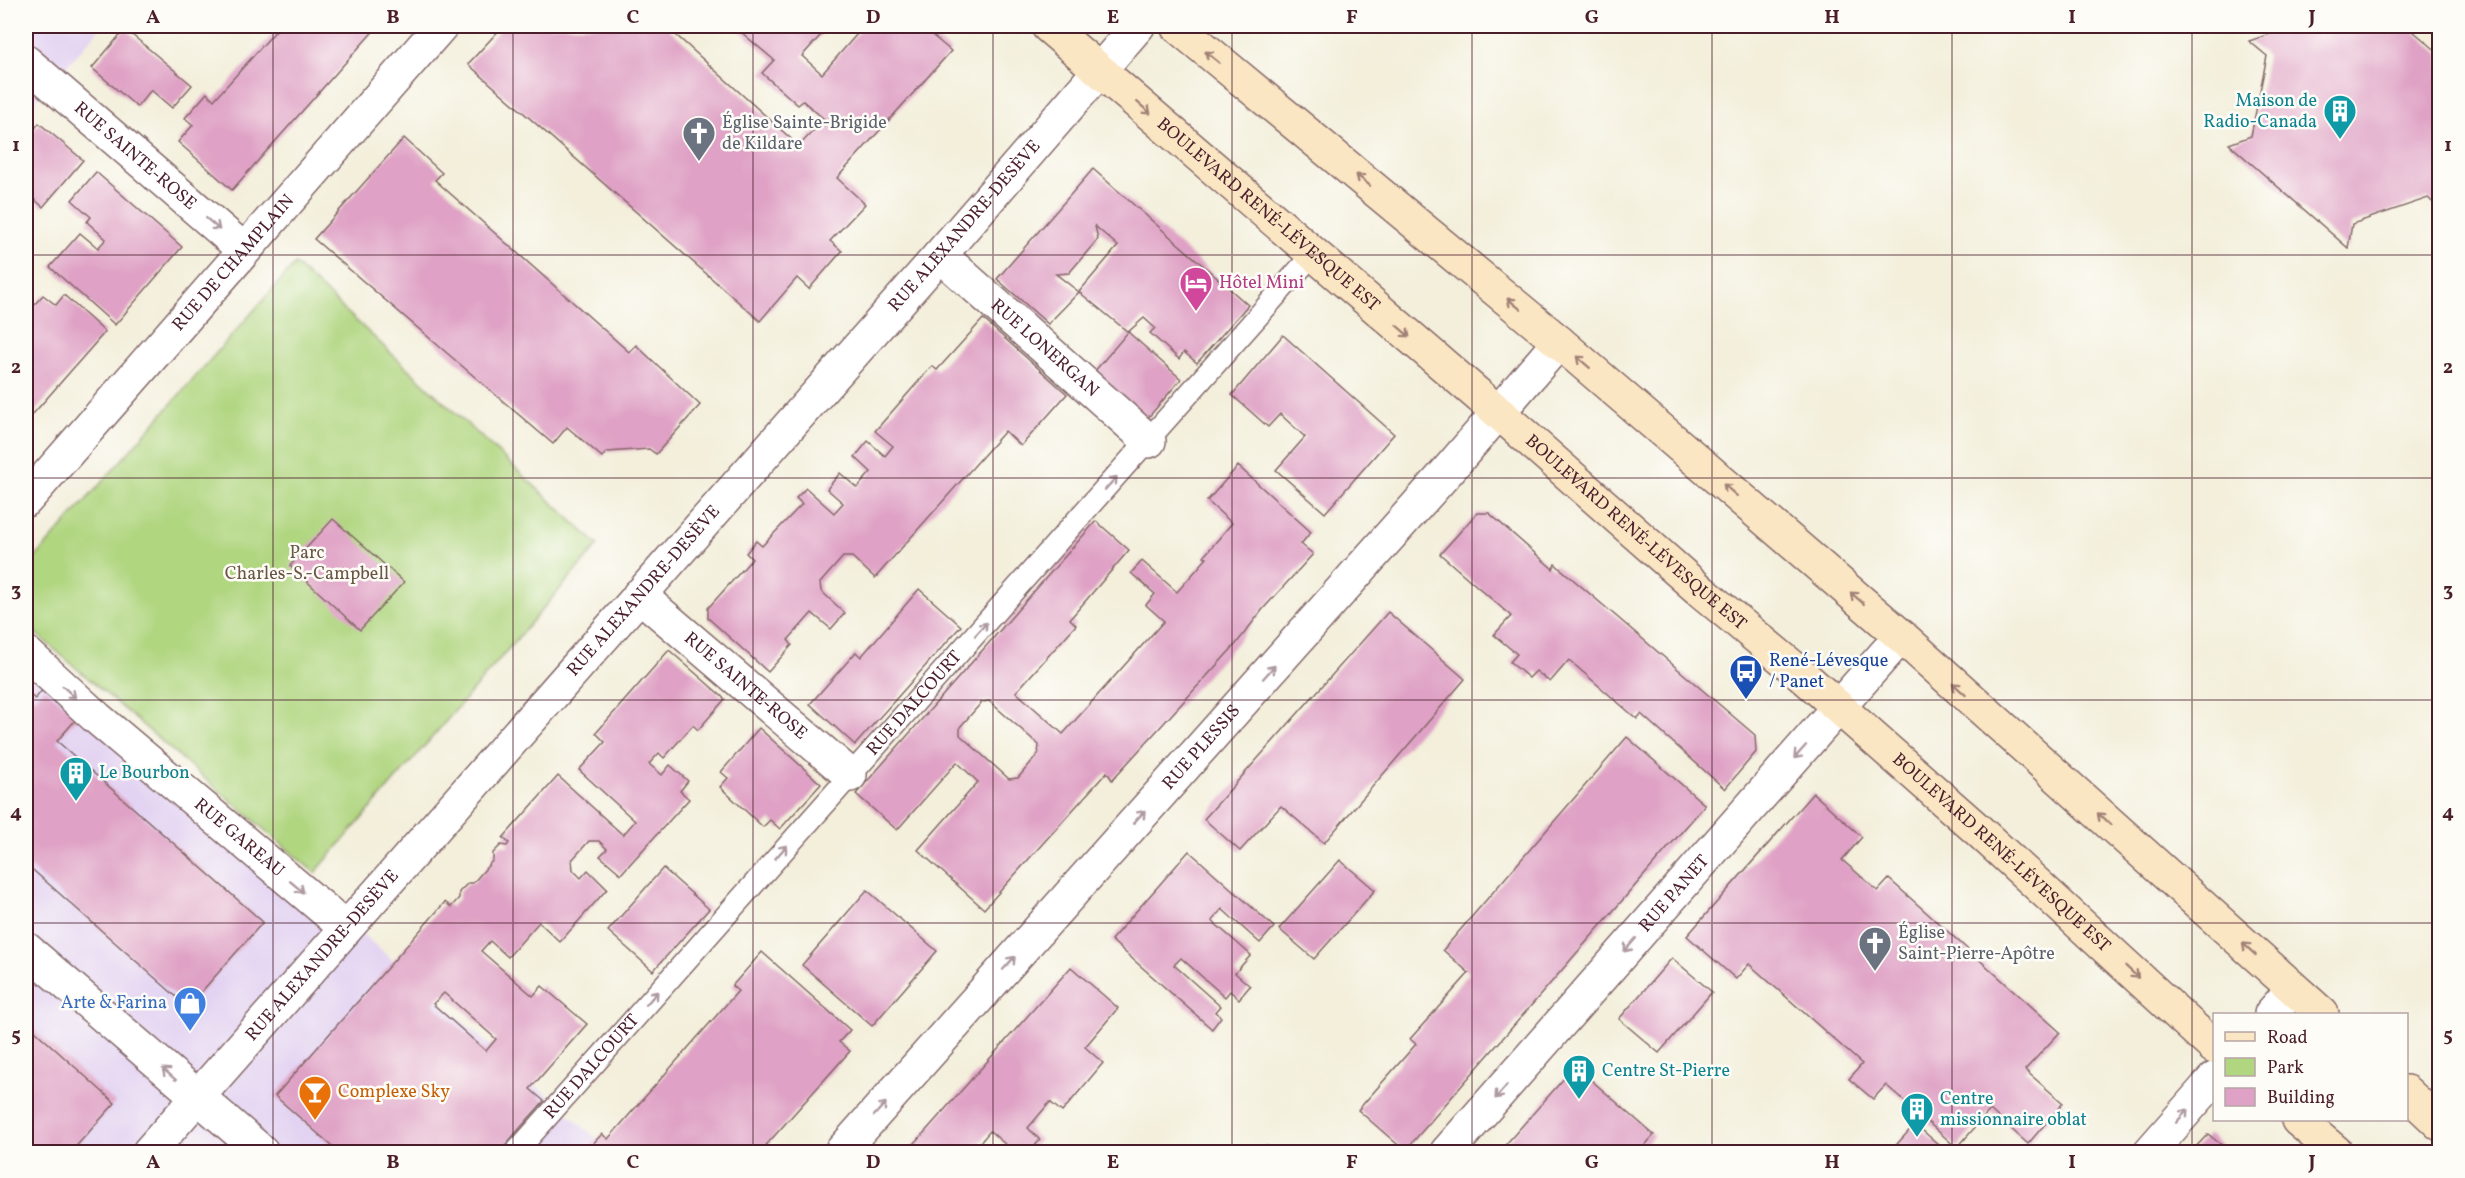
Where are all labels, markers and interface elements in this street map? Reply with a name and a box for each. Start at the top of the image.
text: A [146,4,160,32]
text: B [386,4,400,32]
text: C [627,4,640,32]
text: D [866,4,880,32]
text: E [1107,4,1119,32]
text: F [1346,4,1358,32]
text: G [1585,4,1599,32]
text: H [1824,4,1840,32]
text: I [2068,4,2076,32]
text: J [2307,4,2316,32]
one-way arrow [1205,50,1221,63]
place label: Maison de Radio-Canada [2203,89,2317,135]
building icon: Maison de Radio-Canada [2322,93,2358,140]
street label: RUE SAINTE-ROSE [68,96,202,216]
one-way arrow [1135,101,1151,115]
place label: Église Sainte-Brigide de Kildare [722,111,887,157]
street label: BOULEVARD RENÉ-LÉVESQUE EST [1151,112,1385,318]
church icon: Église Sainte-Brigide de Kildare [681,115,717,162]
text: 1 [12,132,20,160]
text: 1 [2444,132,2452,160]
street label: RUE ALEXANDRE-DESÈVE [883,134,1047,318]
one-way arrow [1355,174,1371,187]
street label: RUE DE CHAMPLAIN [167,189,300,337]
one-way arrow [205,217,221,230]
hotel icon: Hôtel Mini [1178,265,1214,312]
place label: Hôtel Mini [1219,271,1304,296]
street label: RUE LONERGAN [985,293,1104,403]
one-way arrow [1506,298,1522,311]
one-way arrow [1395,324,1410,338]
text: 2 [11,354,21,382]
text: 2 [2443,354,2453,382]
one-way arrow [1576,355,1591,369]
street label: BOULEVARD RENÉ-LÉVESQUE EST [1520,429,1752,637]
one-way arrow [1104,476,1118,491]
one-way arrow [1723,483,1738,497]
street label: RUE ALEXANDRE-DESÈVE [561,500,726,682]
park label: Parc Charles-S.-Campbell [225,541,389,587]
text: 3 [11,577,21,605]
text: 3 [2443,577,2453,605]
one-way arrow [1849,591,1864,605]
one-way arrow [974,621,988,636]
street label: RUE SAINTE-ROSE [678,626,813,746]
street label: RUE DALCOURT [861,645,968,761]
place label: René-Lévesque / Panet [1769,649,1888,695]
bus stop icon: René-Lévesque / Panet [1728,653,1764,700]
one-way arrow [1262,665,1276,680]
one-way arrow [1952,682,1967,696]
one-way arrow [61,685,76,699]
street label: RUE PLESSIS [1157,699,1246,795]
one-way arrow [1793,744,1807,759]
street label: BOULEVARD RENÉ-LÉVESQUE EST [1887,747,2116,959]
building icon: Le Bourbon [58,755,94,802]
place label: Le Bourbon [99,761,190,786]
street label: RUE GAREAU [188,792,290,883]
text: 4 [10,799,22,827]
text: 4 [2442,799,2454,827]
one-way arrow [1132,810,1146,825]
one-way arrow [2097,812,2112,826]
one-way arrow [774,845,788,860]
street label: RUE PANET [1633,849,1715,938]
street label: RUE ALEXANDRE-DESÈVE [240,864,405,1047]
one-way arrow [289,880,304,894]
place label: Église Saint-Pierre-Apôtre [1898,921,2055,967]
church icon: Église Saint-Pierre-Apôtre [1857,925,1893,972]
one-way arrow [1623,937,1636,953]
one-way arrow [2242,942,2257,956]
one-way arrow [1002,956,1016,971]
one-way arrow [2124,965,2139,979]
shop icon: Arte & Farina [172,985,208,1032]
place label: Arte & Farina [61,991,167,1016]
one-way arrow [645,991,659,1006]
street label: RUE DALCOURT [538,1008,645,1125]
legend [2213,1013,2408,1121]
text: 5 [11,1022,21,1050]
text: 5 [2443,1022,2453,1050]
text: Road [2267,1026,2308,1051]
building icon: Centre St-Pierre [1561,1053,1597,1100]
text: Park [2267,1056,2304,1081]
place label: Centre St-Pierre [1602,1059,1730,1084]
one-way arrow [161,1067,177,1080]
bar icon: Complexe Sky [297,1074,333,1121]
place label: Complexe Sky [338,1080,450,1105]
one-way arrow [1494,1083,1508,1099]
text: Building [2267,1086,2335,1111]
place label: Centre missionnaire oblat [1940,1087,2087,1133]
building icon: Centre missionnaire oblat [1899,1091,1935,1138]
one-way arrow [873,1102,887,1117]
one-way arrow [2176,1108,2189,1124]
text: A [146,1149,160,1177]
text: B [386,1149,400,1177]
text: C [627,1149,640,1177]
text: D [866,1149,880,1177]
text: E [1107,1149,1119,1177]
text: F [1346,1149,1358,1177]
text: G [1585,1149,1599,1177]
text: H [1824,1149,1840,1177]
text: I [2068,1149,2076,1177]
text: J [2307,1149,2316,1177]

